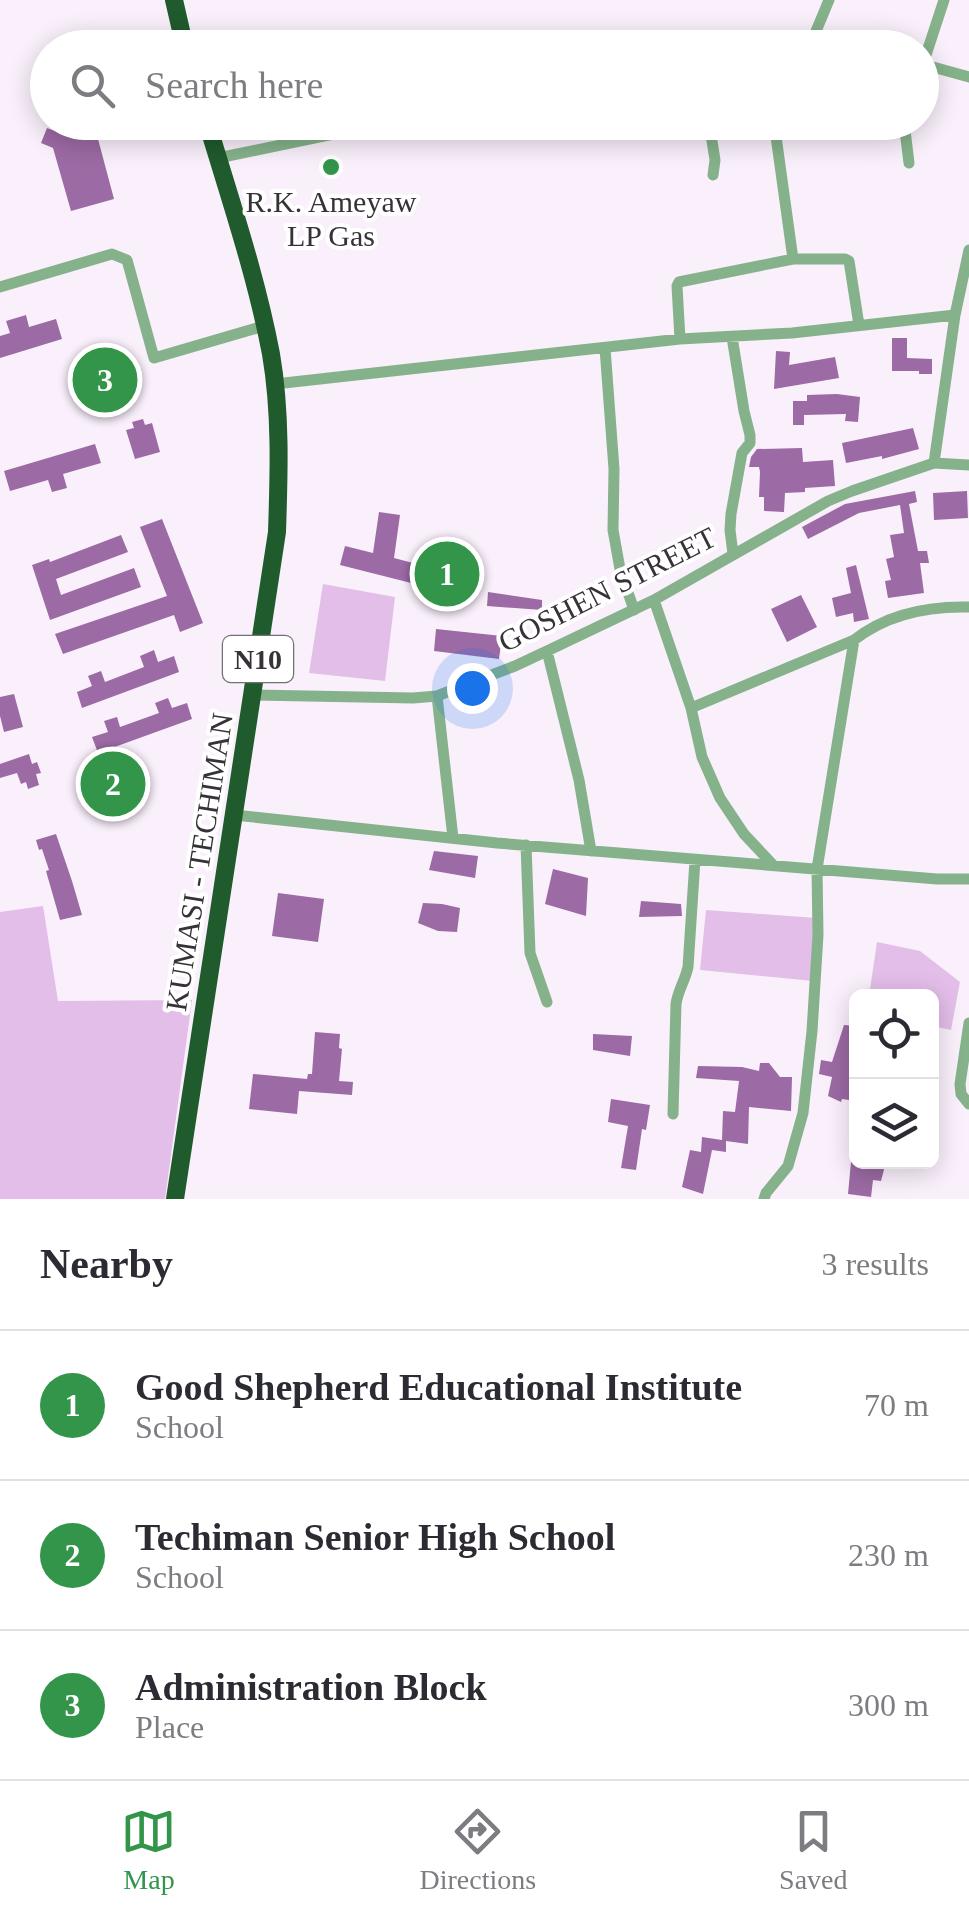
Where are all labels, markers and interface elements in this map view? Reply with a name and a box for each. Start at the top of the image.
search box [30,30,939,140]
icon: search [65,58,120,113]
text: Search here [145,64,323,106]
marker: R.K. Ameyaw LP Gas [320,156,342,178]
place label: R.K. Ameyaw LP Gas [246,185,417,252]
pin: 3 [72,342,138,418]
street label: GOSHEN STREET [493,520,721,658]
pin: 1 [414,536,480,612]
road number: N10 [223,636,293,682]
your location [447,663,498,714]
street label: KUMASI - TECHIMAN [159,711,239,1013]
pin: 2 [80,746,146,822]
map controls [849,989,939,1169]
button: locate [849,989,939,1079]
button: layers [849,1079,939,1169]
text: Nearby [40,1241,173,1287]
text: 3 results [821,1246,929,1282]
text: Good Shepherd Educational Institute [135,1366,742,1408]
text: 1 [65,1387,81,1423]
text: 70 m [864,1387,929,1423]
text: School [135,1409,224,1445]
text: Techiman Senior High School [135,1516,615,1558]
text: 2 [65,1537,81,1573]
text: 230 m [848,1537,929,1573]
text: School [135,1559,224,1595]
text: Administration Block [135,1666,487,1708]
text: 3 [65,1687,81,1723]
text: 300 m [848,1687,929,1723]
text: Place [135,1709,204,1745]
tab: Map [121,1804,176,1896]
tab: Directions [419,1804,536,1896]
tab: Saved [779,1804,848,1896]

